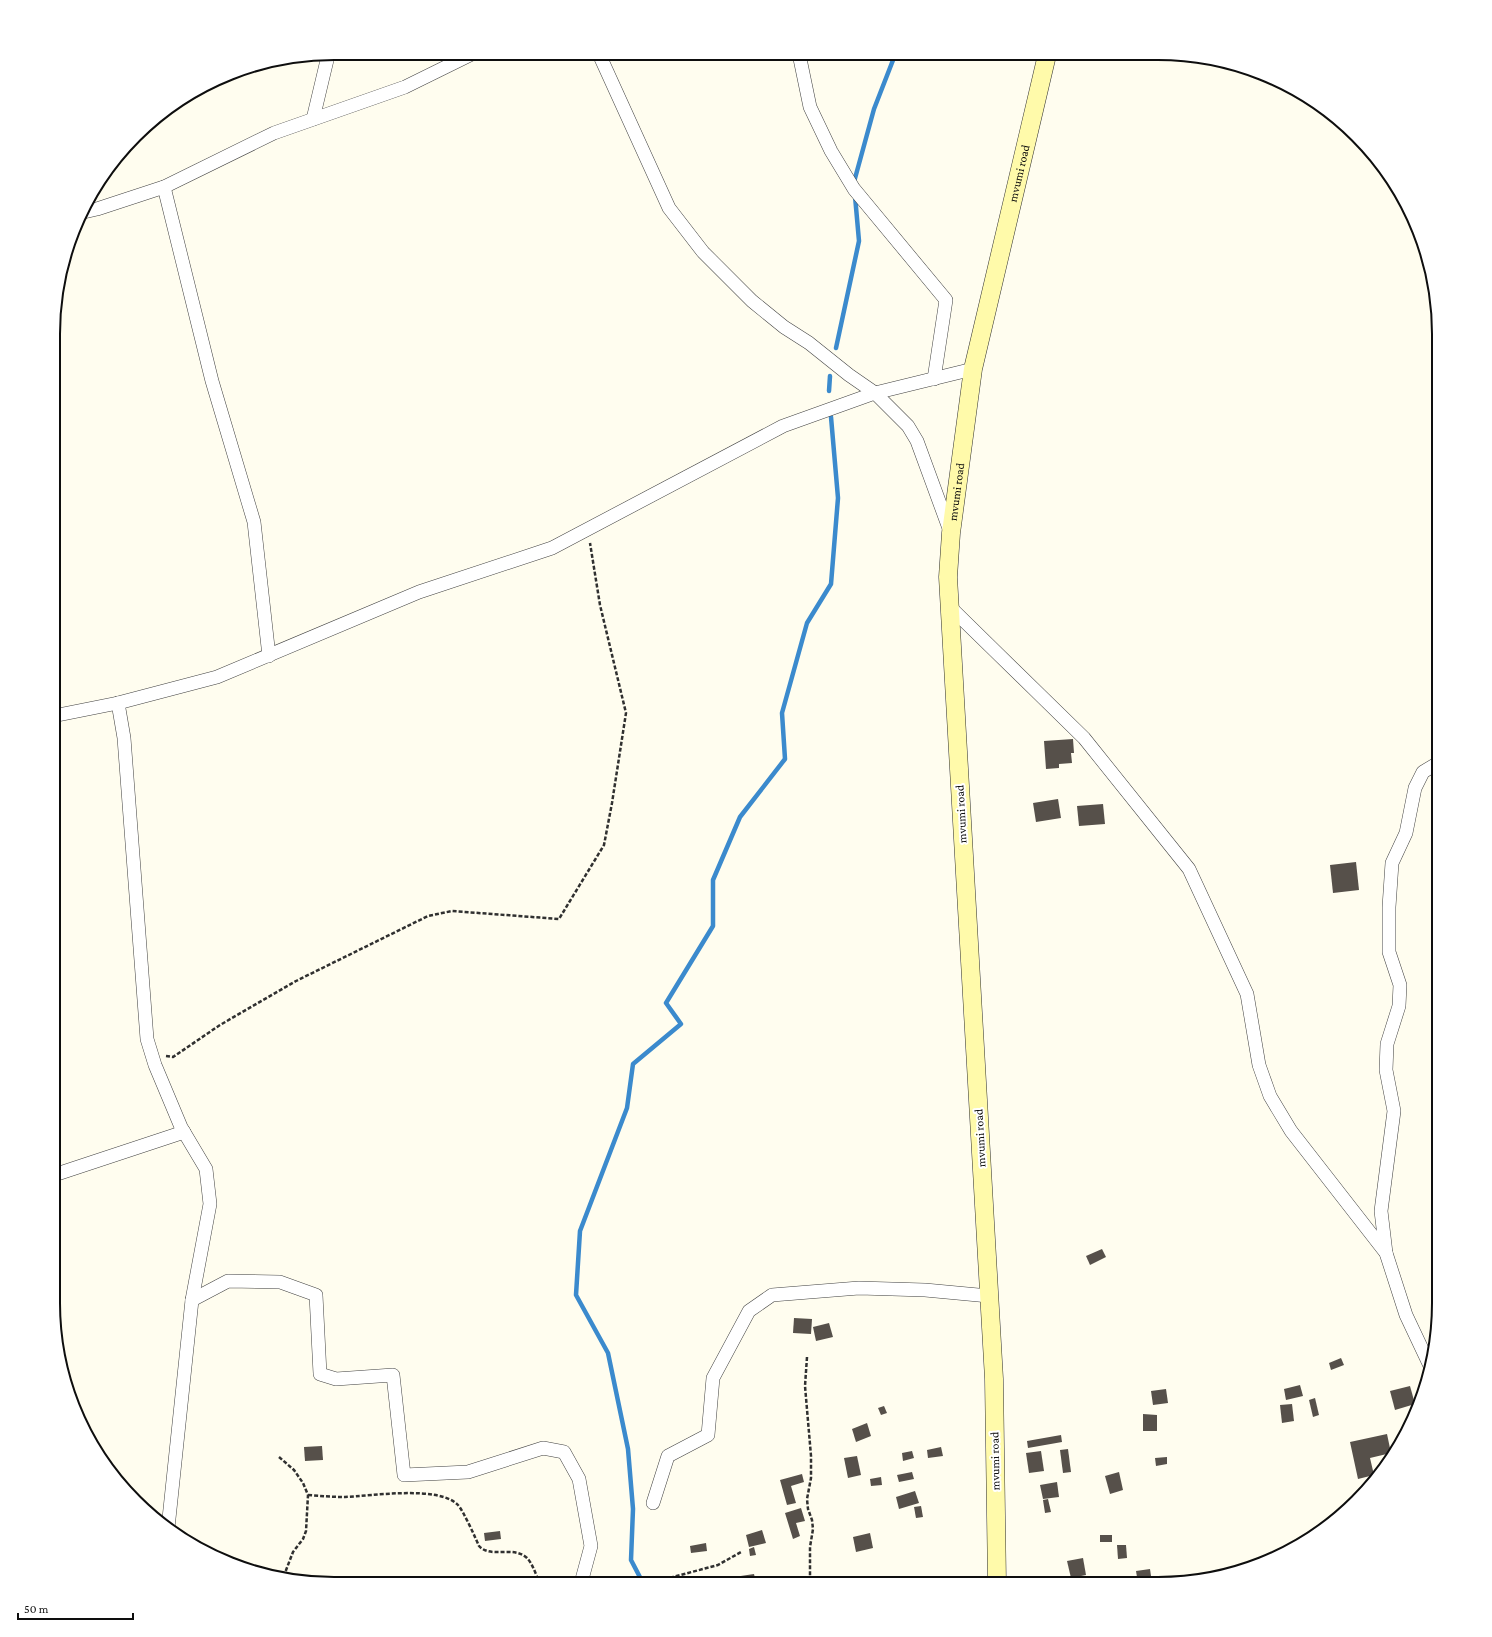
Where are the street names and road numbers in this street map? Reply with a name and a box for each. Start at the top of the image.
street label: mvumi road [1006,143,1033,203]
street label: mvumi road [946,461,967,522]
street label: mvumi road [952,784,970,844]
street label: mvumi road [971,1108,989,1168]
street label: mvumi road [987,1431,1003,1490]

